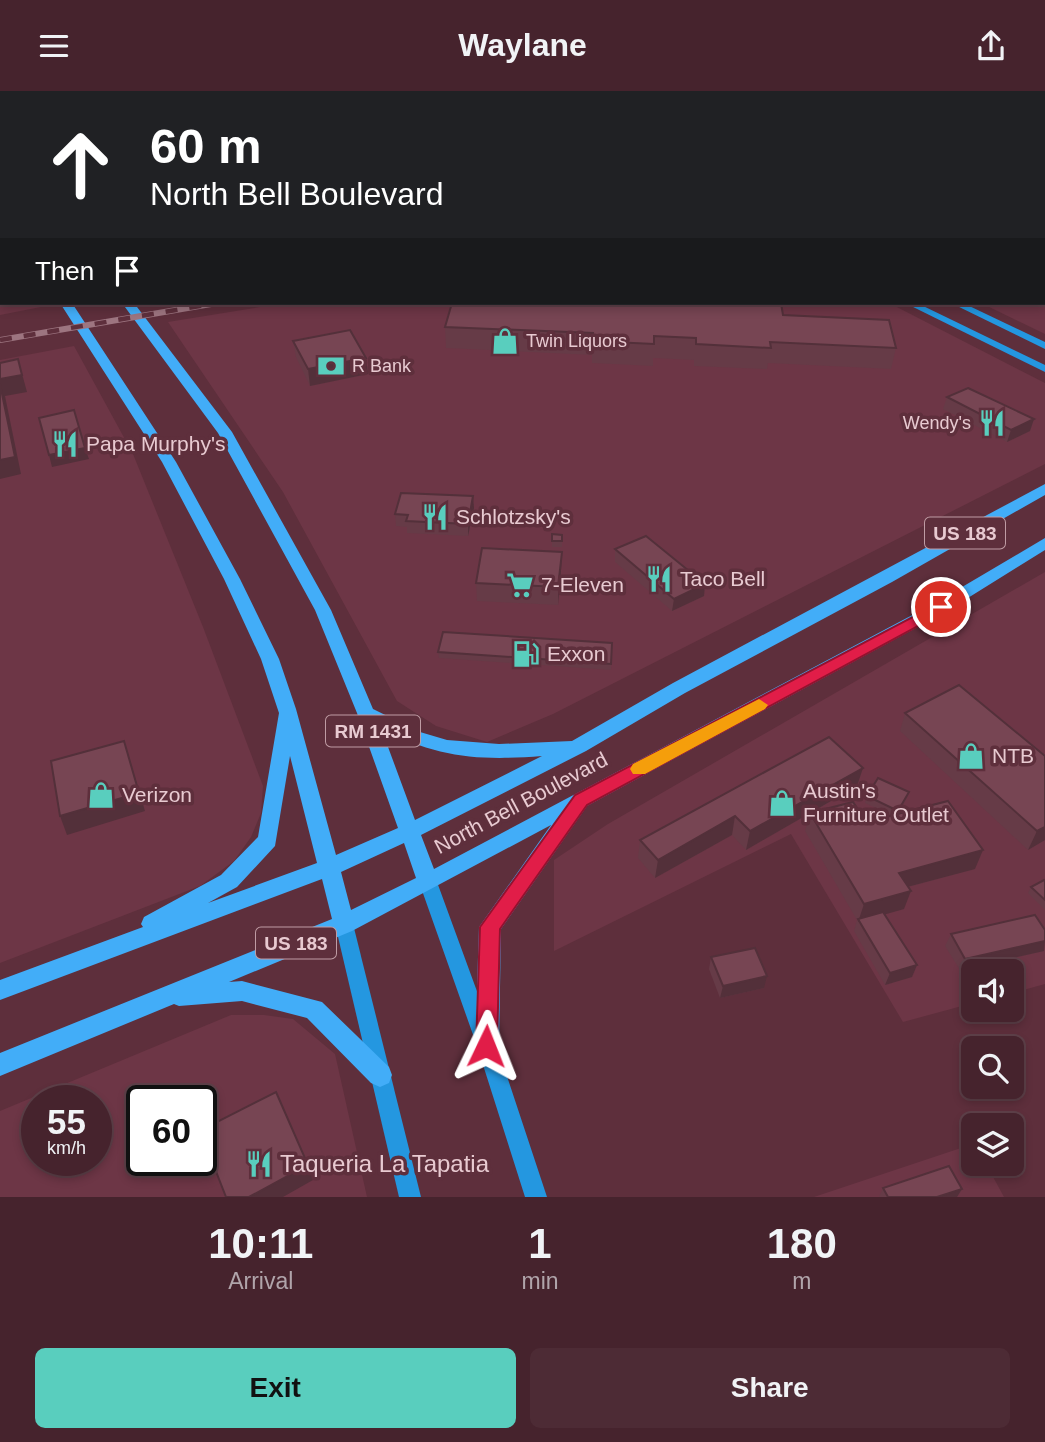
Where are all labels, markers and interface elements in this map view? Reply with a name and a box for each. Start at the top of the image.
icon: menu [35,27,73,65]
text: Waylane [458,27,587,63]
icon: share [972,27,1010,65]
icon: ahead [35,119,126,210]
text: 60 m [150,119,262,173]
text: North Bell Boulevard [150,176,443,212]
icon: arrive [108,252,146,290]
text: Then [35,256,94,286]
shop icon: Twin Liquors [490,326,520,356]
place label: Twin Liquors [526,331,627,351]
bank icon: R Bank [316,351,346,381]
place label: R Bank [352,356,412,376]
restaurant icon: Wendy's [977,408,1007,438]
place label: Wendy's [903,413,971,433]
restaurant icon: Papa Murphy's [50,429,80,459]
place label: Papa Murphy's [86,432,225,455]
restaurant icon: Schlotzsky's [420,502,450,532]
place label: Schlotzsky's [456,505,571,528]
road number: US 183 [925,517,1005,549]
restaurant icon: Taco Bell [644,564,674,594]
place label: Taco Bell [680,567,765,590]
supermarket icon: 7-Eleven [505,570,535,600]
place label: 7-Eleven [541,573,624,596]
pin [911,577,971,637]
icon: arrive [922,588,960,626]
fuel station icon: Exxon [511,639,541,669]
place label: Exxon [547,642,605,665]
road number: RM 1431 [326,715,420,747]
shop icon: NTB [956,741,986,771]
place label: NTB [992,744,1034,767]
street label: North Bell Boulevard [430,747,611,858]
place label: Austin's Furniture Outlet [803,779,949,826]
shop icon: Verizon [86,780,116,810]
place label: Verizon [122,783,192,806]
shop icon: Austin's Furniture Outlet [767,788,797,818]
road number: US 183 [256,927,336,958]
map controls [961,959,1024,1176]
button: sound [961,959,1024,1022]
position arrow [449,1009,523,1083]
button: search [961,1036,1024,1099]
speed limit sign: 60 [126,1085,217,1176]
text: 55 [47,1102,86,1141]
button: layers [961,1113,1024,1176]
text: km/h [47,1138,86,1158]
restaurant icon: Taqueria La Tapatia [244,1149,274,1179]
place label: Taqueria La Tapatia [280,1150,490,1177]
text: 10:11 [208,1220,313,1267]
text: 1 [528,1220,552,1267]
text: 180 [767,1220,837,1267]
text: Arrival [228,1268,293,1294]
text: min [521,1268,559,1294]
text: m [792,1268,811,1294]
button: Exit [35,1348,516,1428]
button: Share [530,1348,1010,1428]

